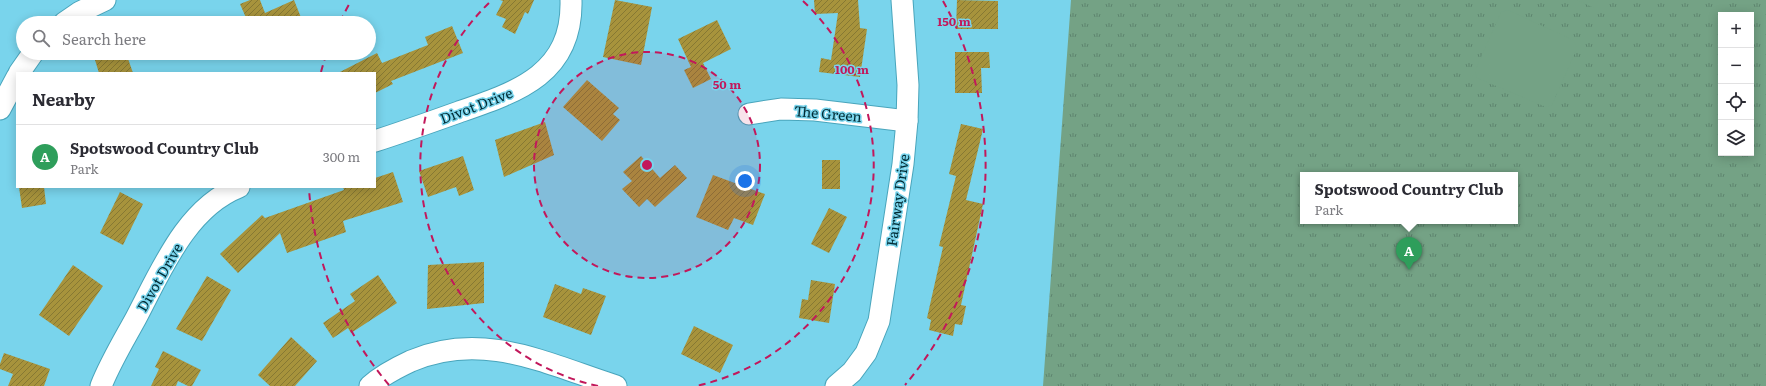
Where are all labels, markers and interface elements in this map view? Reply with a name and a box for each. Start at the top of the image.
text: 150 m [937,12,971,30]
map controls [1718,12,1754,156]
button: + [1718,12,1754,48]
search box [16,16,376,60]
icon: search [30,27,52,49]
text: Search here [62,27,146,50]
button: − [1718,48,1754,84]
text: 100 m [835,60,869,78]
text: 50 m [713,75,741,93]
street label: Divot Drive [437,82,515,128]
button: locate [1718,84,1754,120]
text: Nearby [32,86,95,111]
street label: The Green [793,100,863,126]
button: layers [1718,120,1754,156]
text: Spotswood Country Club [70,136,259,159]
text: A [40,147,50,166]
text: 300 m [323,147,360,166]
street label: Fairway Drive [881,152,913,248]
centre of rings [640,158,654,172]
text: Park [70,159,99,178]
your location [735,171,755,191]
popup [1300,172,1518,224]
text: Spotswood Country Club [1315,177,1503,200]
text: Park [1315,200,1343,219]
pin: A [1396,237,1422,270]
street label: Divot Drive [131,239,187,315]

